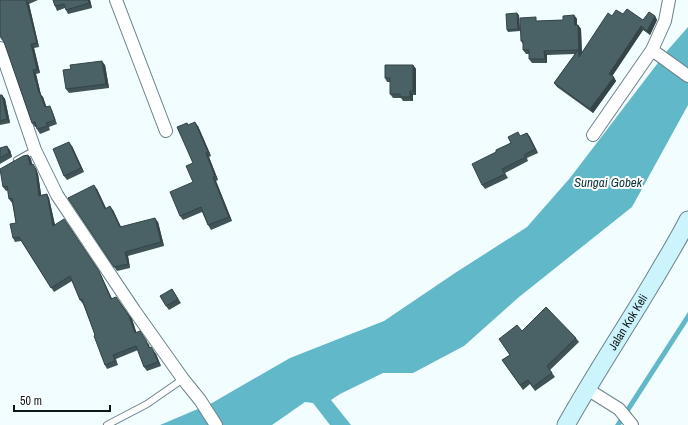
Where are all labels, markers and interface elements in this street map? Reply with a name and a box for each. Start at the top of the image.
water label: Sungai Gobek [574,174,643,191]
street label: Jalan Kok Keli [605,291,651,353]
scale bar [14,387,110,413]
text: 50 m [20,393,42,409]

